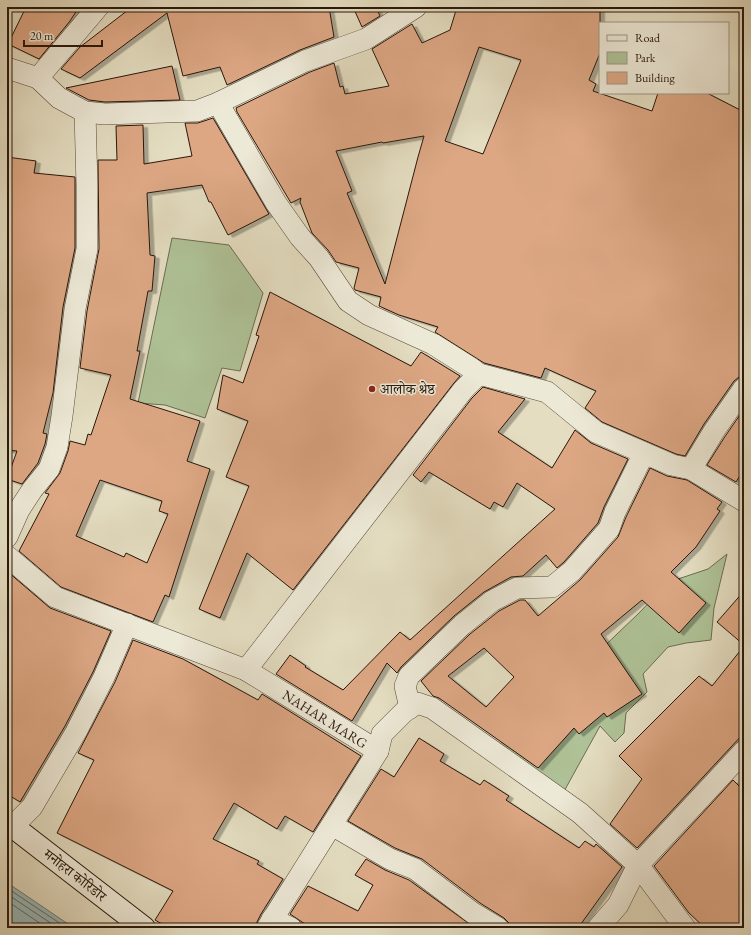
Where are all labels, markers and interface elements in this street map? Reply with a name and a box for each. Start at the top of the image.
scale bar [24,22,102,48]
legend [599,22,729,94]
text: 20 m [30,28,54,44]
text: Road [635,30,661,46]
text: Park [635,50,656,66]
text: Building [635,70,676,86]
place label: आलोक श्रेष्ठ [380,380,435,398]
marker: आलोक श्रेष्ठ [367,384,377,394]
street label: NAHAR MARG [279,686,371,752]
street label: मनोहरा कोरिडोर [39,844,110,905]

